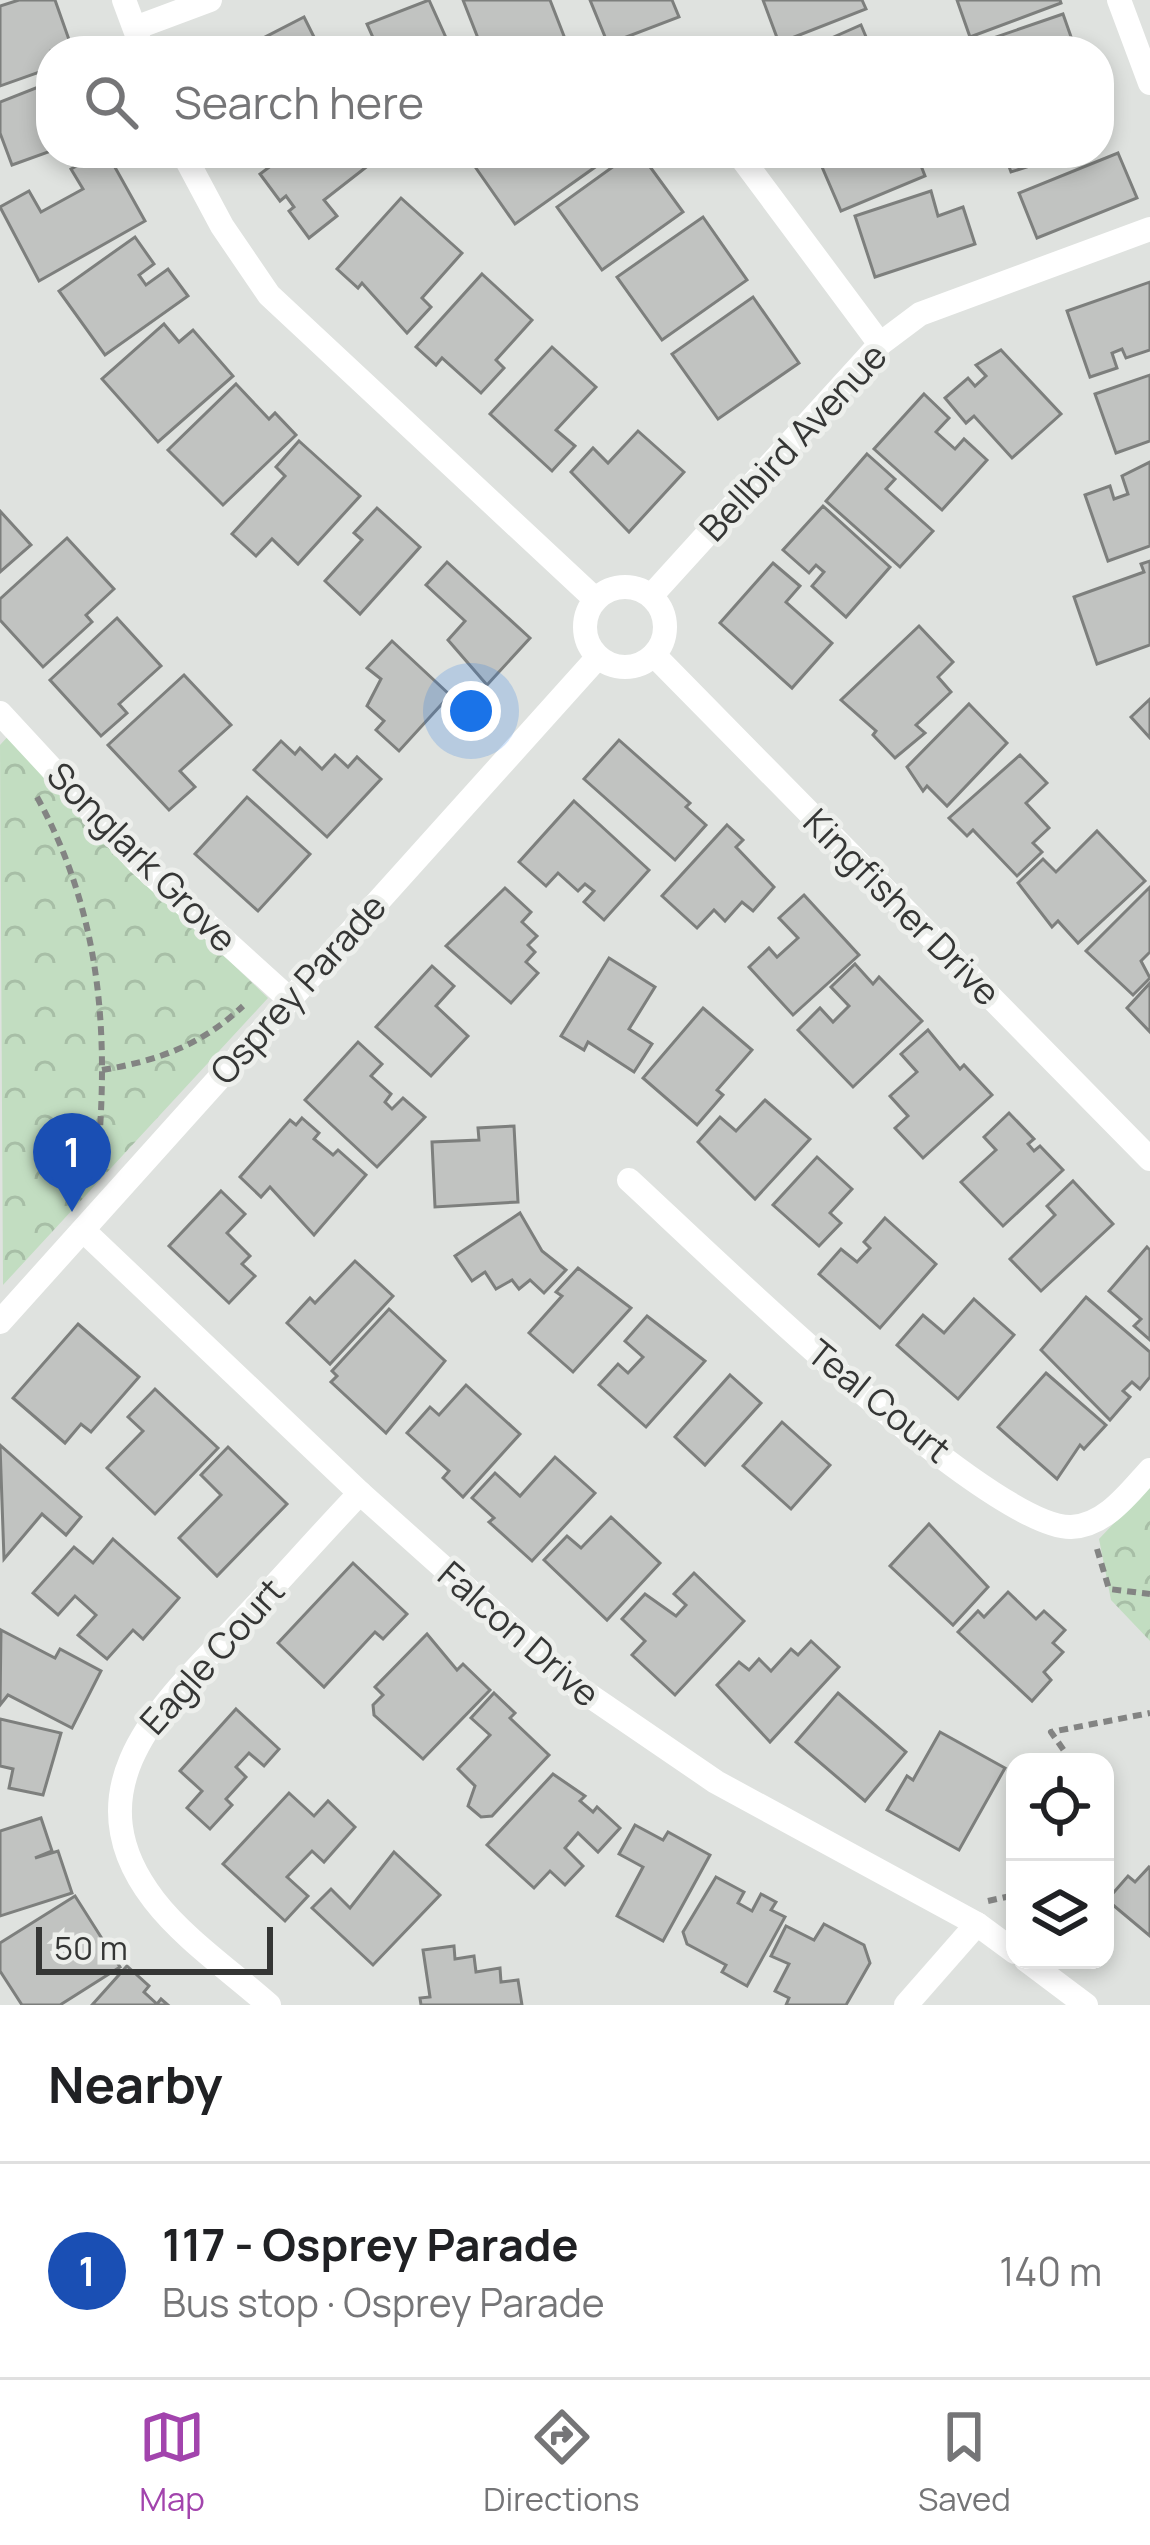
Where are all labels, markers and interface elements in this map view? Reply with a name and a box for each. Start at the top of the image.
search box [36,36,1114,168]
icon: search [78,69,144,135]
text: Search here [174,71,424,133]
street label: Bellbird Avenue [688,332,897,551]
your location [441,681,501,741]
street label: Songlark Grove [37,751,248,962]
street label: Kingfisher Drive [793,797,1012,1016]
street label: Osprey Parade [199,883,397,1095]
pin: 1 [33,1113,111,1212]
street label: Teal Court [798,1328,961,1473]
street label: Falcon Drive [428,1550,611,1717]
street label: Eagle Court [128,1567,295,1744]
map controls [1006,1753,1114,1969]
button: locate [1006,1753,1114,1861]
button: layers [1006,1861,1114,1969]
scale bar [36,1921,273,1974]
text: 50 m [54,1925,128,1970]
text: Nearby [48,2049,223,2118]
text: 117 - Osprey Parade [162,2213,579,2275]
text: 1 [78,2244,96,2298]
text: 140 m [999,2244,1102,2298]
text: Bus stop · Osprey Parade [162,2275,605,2329]
tab: Map [139,2404,205,2521]
tab: Directions [483,2404,640,2521]
tab: Saved [918,2404,1011,2521]

